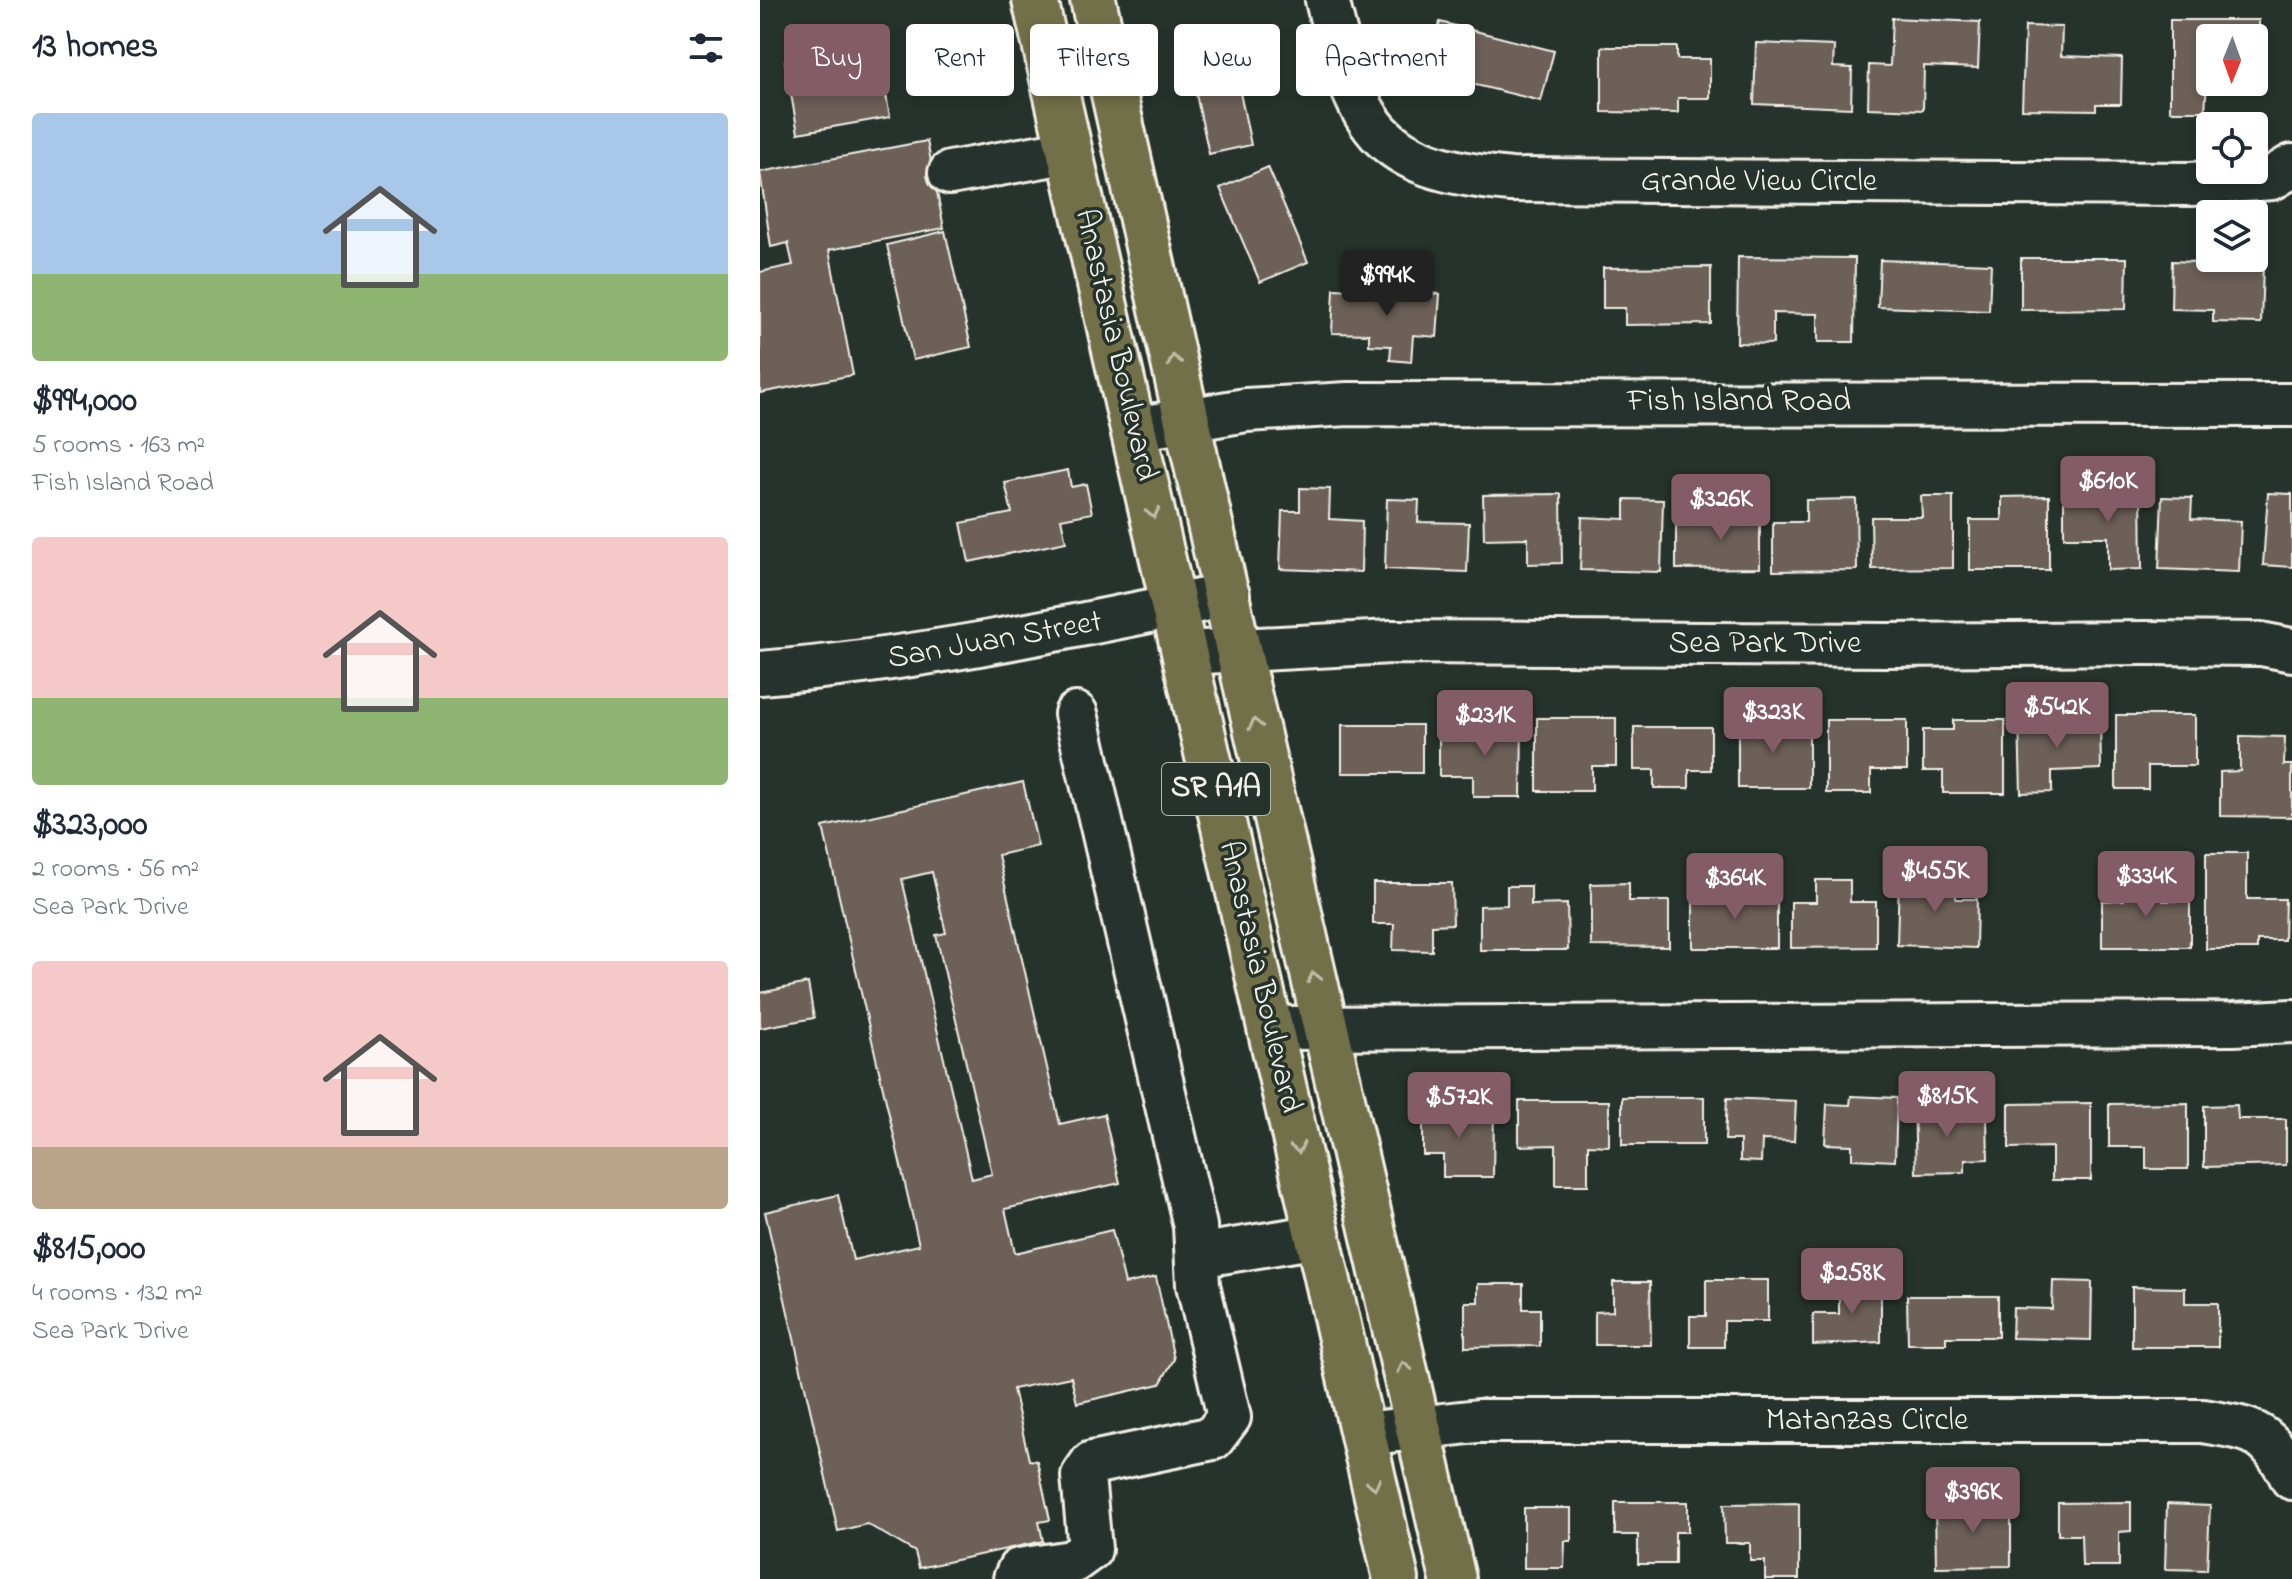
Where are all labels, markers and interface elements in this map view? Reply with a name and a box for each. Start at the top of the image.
text: 13 homes [32,23,158,73]
chip: Buy [784,24,890,96]
chip: Rent [906,24,1014,96]
chip: Filters [1030,24,1158,96]
chip: New [1174,24,1280,96]
chip: Apartment [1296,24,1475,96]
north arrow [2196,24,2268,96]
map controls [2196,24,2268,272]
icon: filters [684,26,728,70]
button: locate [2196,112,2268,184]
street label: Grande View Circle [1641,159,1878,206]
icon: home [308,165,452,309]
button: layers [2196,200,2268,272]
street label: Anastasia Boulevard [1061,204,1169,486]
pin: $994K [1331,250,1443,318]
text: $994K [1360,257,1414,295]
one-way arrow [1167,354,1184,368]
text: $994,000 [32,377,137,427]
street label: Fish Island Road [1626,379,1851,426]
text: 5 rooms · 163 m² [32,427,205,465]
pin: $610K [2052,456,2164,524]
text: $610K [2078,463,2138,501]
text: Fish Island Road [32,465,214,503]
pin: $326K [1665,474,1777,542]
text: $326K [1689,481,1753,519]
one-way arrow [1144,505,1161,519]
icon: home [308,589,452,733]
street label: San Juan Street [884,599,1106,683]
street label: Sea Park Drive [1669,621,1862,668]
pin: $542K [2001,682,2113,750]
pin: $323K [1717,687,1829,755]
text: $542K [2024,689,2090,727]
pin: $231K [1429,690,1541,758]
text: $323K [1742,694,1804,732]
text: $231K [1455,697,1515,735]
one-way arrow [1247,717,1264,731]
road number: SR A1A [1162,763,1270,815]
text: $323,000 [32,801,147,851]
street label: Anastasia Boulevard [1205,836,1313,1118]
pin: $455K [1879,846,1991,914]
text: 2 rooms · 56 m² [32,851,199,889]
pin: $334K [2090,851,2202,919]
pin: $364K [1679,853,1791,921]
text: $455K [1901,853,1969,891]
text: $334K [2116,858,2176,896]
text: $364K [1704,860,1766,898]
text: Sea Park Drive [32,889,189,927]
one-way arrow [1306,971,1323,984]
icon: home [308,1013,452,1157]
pin: $815K [1891,1071,2003,1139]
pin: $572K [1403,1072,1515,1140]
text: $815K [1916,1078,1978,1116]
text: $572K [1426,1079,1492,1117]
one-way arrow [1289,1141,1306,1155]
text: $815,000 [32,1225,146,1275]
pin: $258K [1796,1248,1908,1316]
text: $258K [1819,1255,1885,1293]
text: 4 rooms · 132 m² [32,1275,203,1313]
text: Sea Park Drive [32,1313,189,1351]
one-way arrow [1397,1360,1414,1374]
street label: Matanzas Circle [1766,1398,1969,1445]
pin: $396K [1917,1467,2029,1535]
text: $396K [1944,1474,2002,1512]
one-way arrow [1365,1476,1382,1490]

